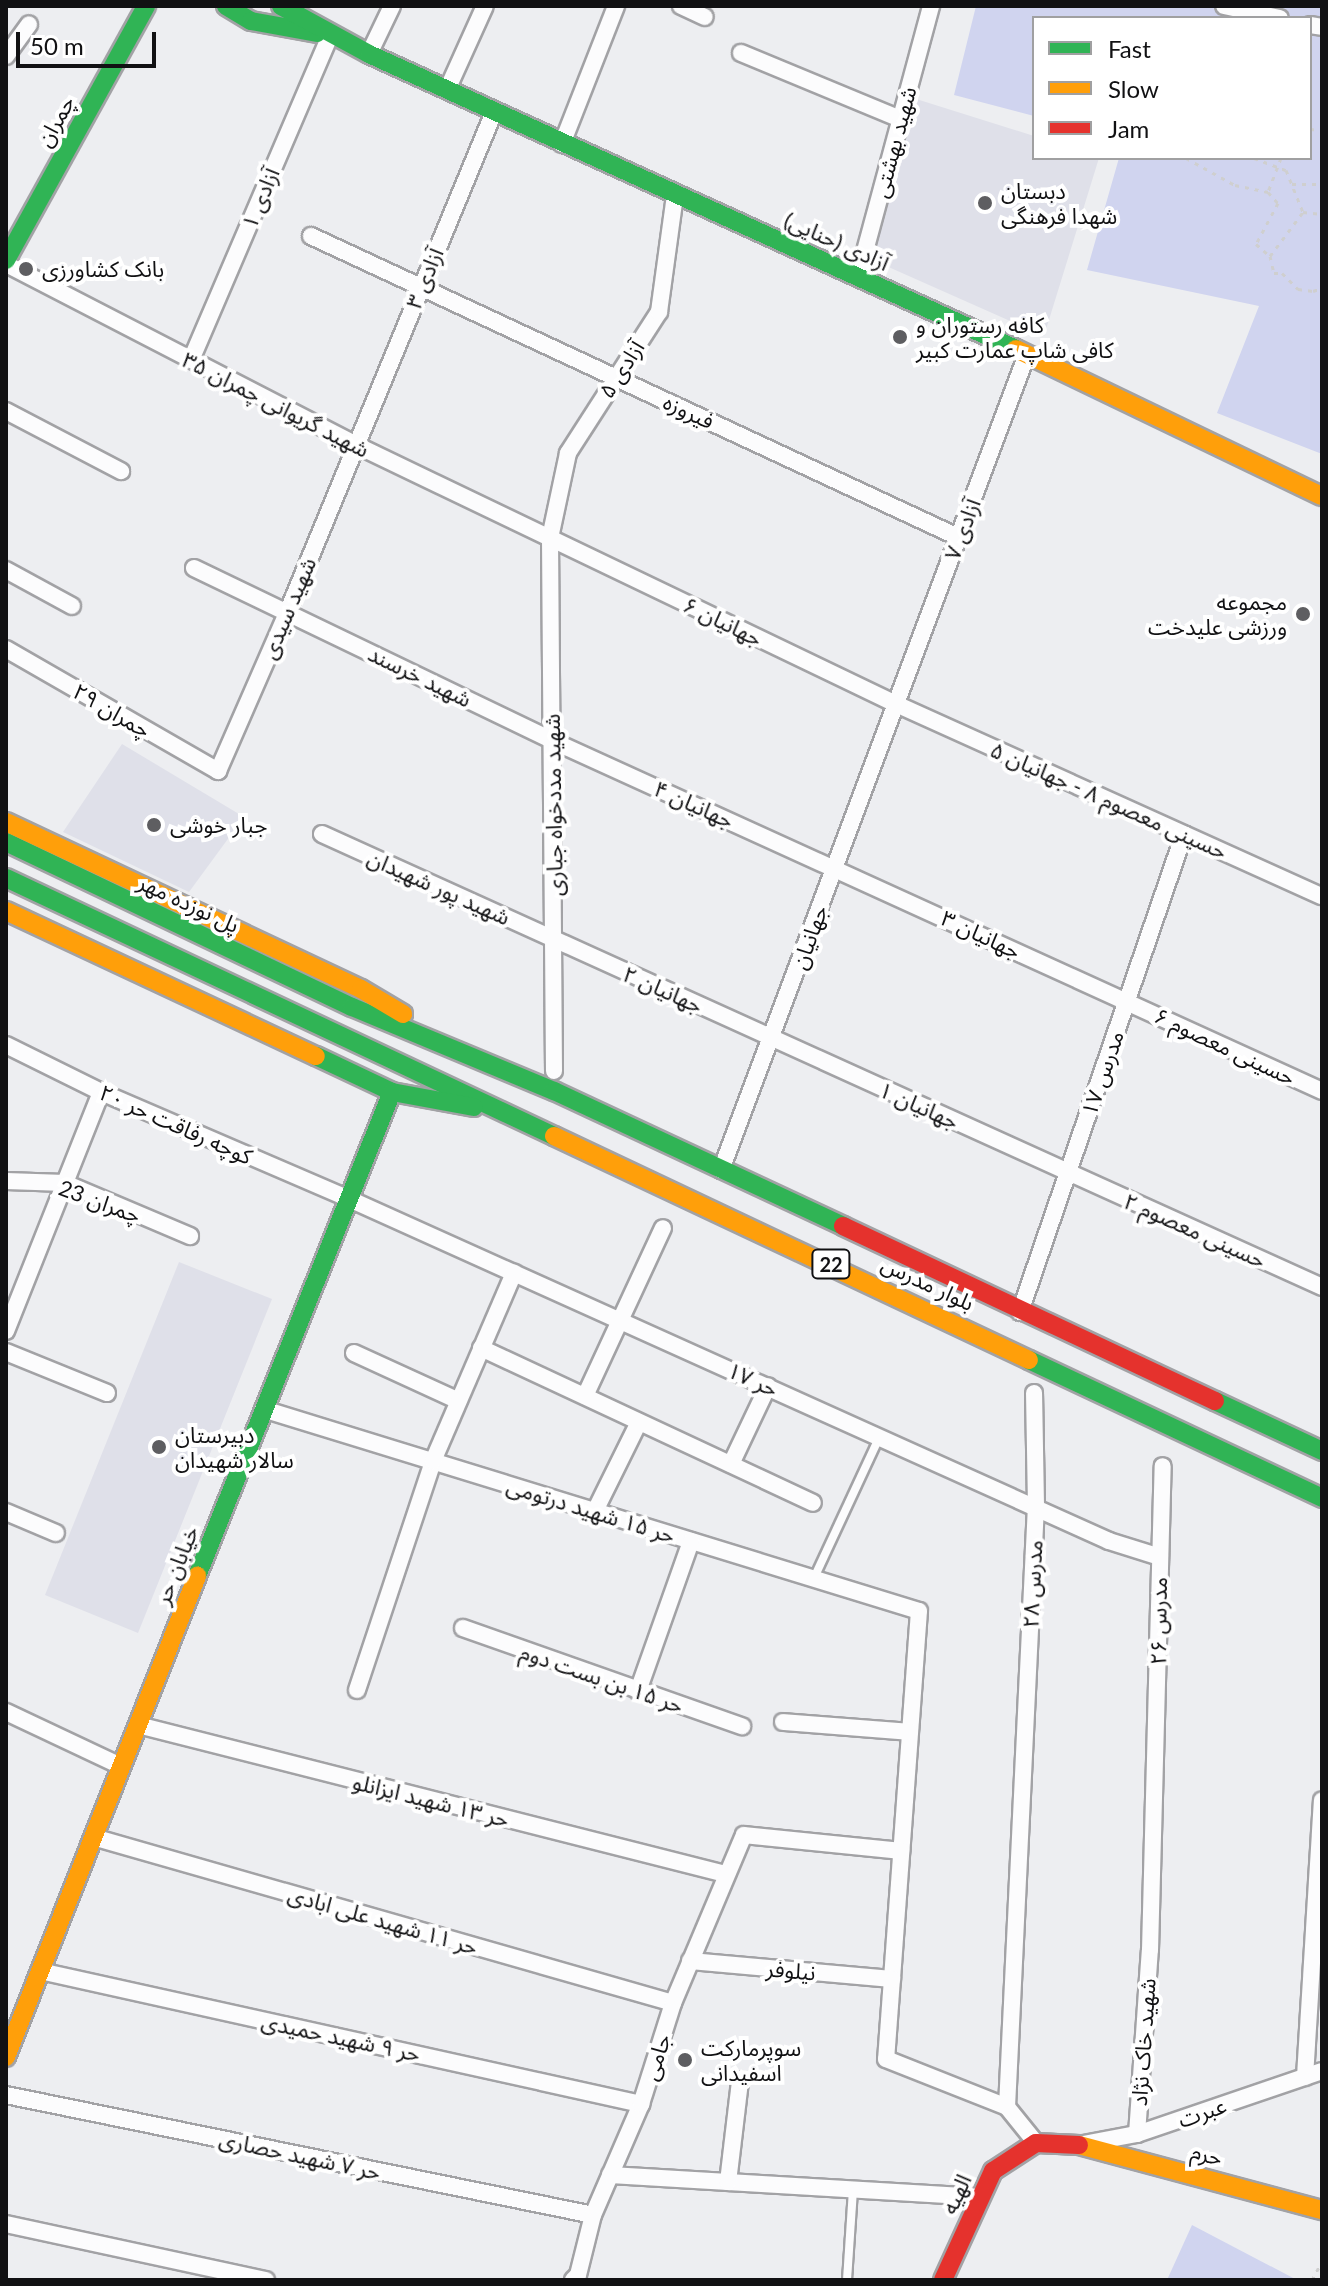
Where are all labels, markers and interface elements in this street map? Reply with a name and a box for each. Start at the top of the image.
scale bar [20,16,160,66]
legend [1032,16,1312,160]
text: 50 m [30,31,84,60]
text: Fast [1108,34,1151,63]
text: Slow [1108,74,1159,103]
street label: شهید بهشتی [866,83,922,201]
street label: چمران [30,91,80,151]
text: Jam [1108,114,1149,143]
street label: آزادی ۱ [235,164,285,232]
place label: دبستان شهدا فرهنگی [1001,177,1117,228]
marker: دبستان شهدا فرهنگی [976,194,994,212]
street label: آزادی (حنایی) [780,206,894,276]
street label: آزادی ۳ [399,244,449,312]
place label: بانک کشاورزی [42,256,164,282]
marker: بانک کشاورزی [17,260,35,278]
place label: کافه رستوران و کافی شاپ عمارت کبیر [916,311,1114,362]
marker: کافه رستوران و کافی شاپ عمارت کبیر [891,328,909,346]
street label: آزادی ۵ [593,335,649,403]
street label: شهید گریوانی چمران ۳۵ [178,345,374,463]
street label: فیروزه [660,388,718,434]
street label: آزادی ۷ [938,495,986,563]
street label: شهید سیدی [255,553,321,663]
place label: مجموعه ورزشی علیدخت [1148,588,1287,640]
street label: جهانیان ۶ [679,591,767,651]
marker: مجموعه ورزشی علیدخت [1294,605,1312,623]
street label: شهید خرسند [364,640,476,712]
street label: چمران ۲۹ [69,677,155,743]
street label: شهید مددخواه جباری [538,714,568,896]
street label: حسینی معصوم ۸ - جهانیان ۵ [987,736,1231,864]
street label: جهانیان ۴ [650,775,738,833]
place label: جبار خوشی [170,812,267,838]
marker: جبار خوشی [145,816,163,834]
street label: شهید پور شهیدان [364,844,514,930]
street label: پل نوزده مهر [134,868,244,938]
street label: جهانیان [785,901,833,973]
street label: جهانیان ۳ [937,904,1025,964]
street label: جهانیان ۲ [619,960,707,1018]
street label: حسینی معصوم ۶ [1150,1002,1300,1090]
street label: مدرس ۱۷ [1075,1027,1129,1119]
street label: جهانیان ۱ [875,1076,963,1134]
street label: کوچه رفاقت حر ۲۰ [96,1079,256,1169]
street label: چمران 23 [55,1174,145,1228]
street label: حسینی معصوم ۲ [1120,1187,1270,1273]
road number: 22 [811,1248,851,1280]
street label: بلوار مدرس [878,1250,978,1316]
street label: حر ۱۷ [724,1356,782,1402]
place label: دبیرستان سالار شهیدان [175,1421,294,1472]
marker: دبیرستان سالار شهیدان [150,1438,168,1456]
street label: حر ۱۵ شهید درتومی [504,1472,678,1548]
street label: خیابان حر [148,1522,204,1608]
street label: مدرس ۲۸ [1017,1539,1047,1629]
street label: مدرس ۲۶ [1144,1577,1172,1665]
street label: حر ۱۵ بن بست دوم [517,1638,687,1718]
street label: حر ۱۳ شهید ایزانلو [350,1768,512,1832]
street label: حر ۱۱ شهید علی ابادی [285,1880,481,1960]
street label: نیلوفر [765,1955,817,1985]
street label: شهید خاک نژاد [1125,1977,1161,2107]
street label: حر ۹ شهید حمیدی [259,2007,423,2067]
street label: جامی [636,2031,676,2083]
place label: سوپرمارکت اسفیدانی [701,2034,801,2086]
marker: سوپرمارکت اسفیدانی [676,2051,694,2069]
street label: عبرت [1174,2092,1230,2132]
street label: حر ۷ شهید حصاری [217,2125,383,2185]
street label: حرم [1188,2137,1226,2171]
street label: الهیه [935,2170,977,2218]

